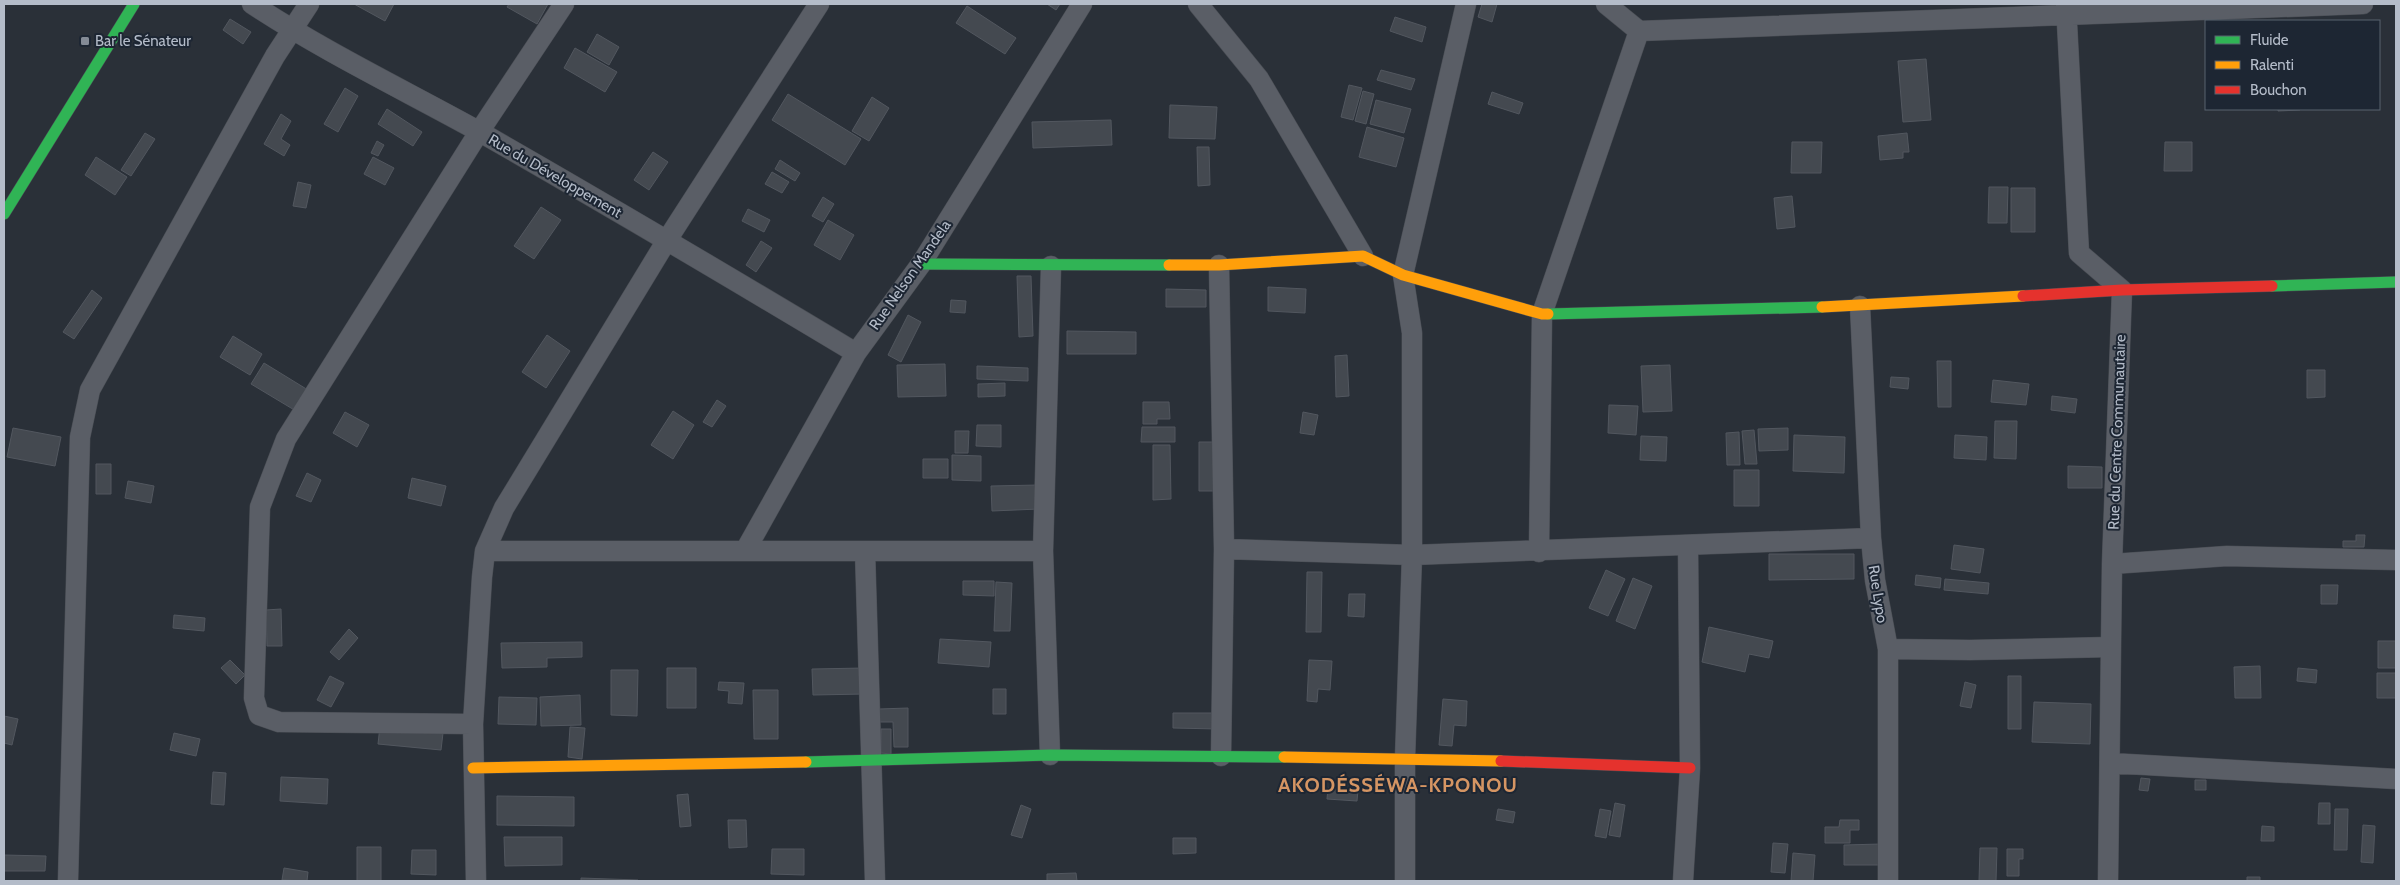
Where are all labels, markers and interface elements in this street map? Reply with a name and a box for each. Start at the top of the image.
legend [2205,20,2380,110]
text: Fluide [2250,31,2289,49]
place label: Bar le Sénateur [95,32,191,50]
marker: Bar le Sénateur [79,35,91,47]
text: Ralenti [2250,56,2294,74]
text: Bouchon [2250,81,2307,99]
street label: Rue du Développement [485,130,625,222]
street label: Rue Nelson Mandela [865,216,955,333]
street label: Rue du Centre Communautaire [2105,334,2129,530]
street label: Rue Lypo [1865,564,1891,624]
district label: AKODÉSSÉWA-KPONOU [1278,773,1518,797]

